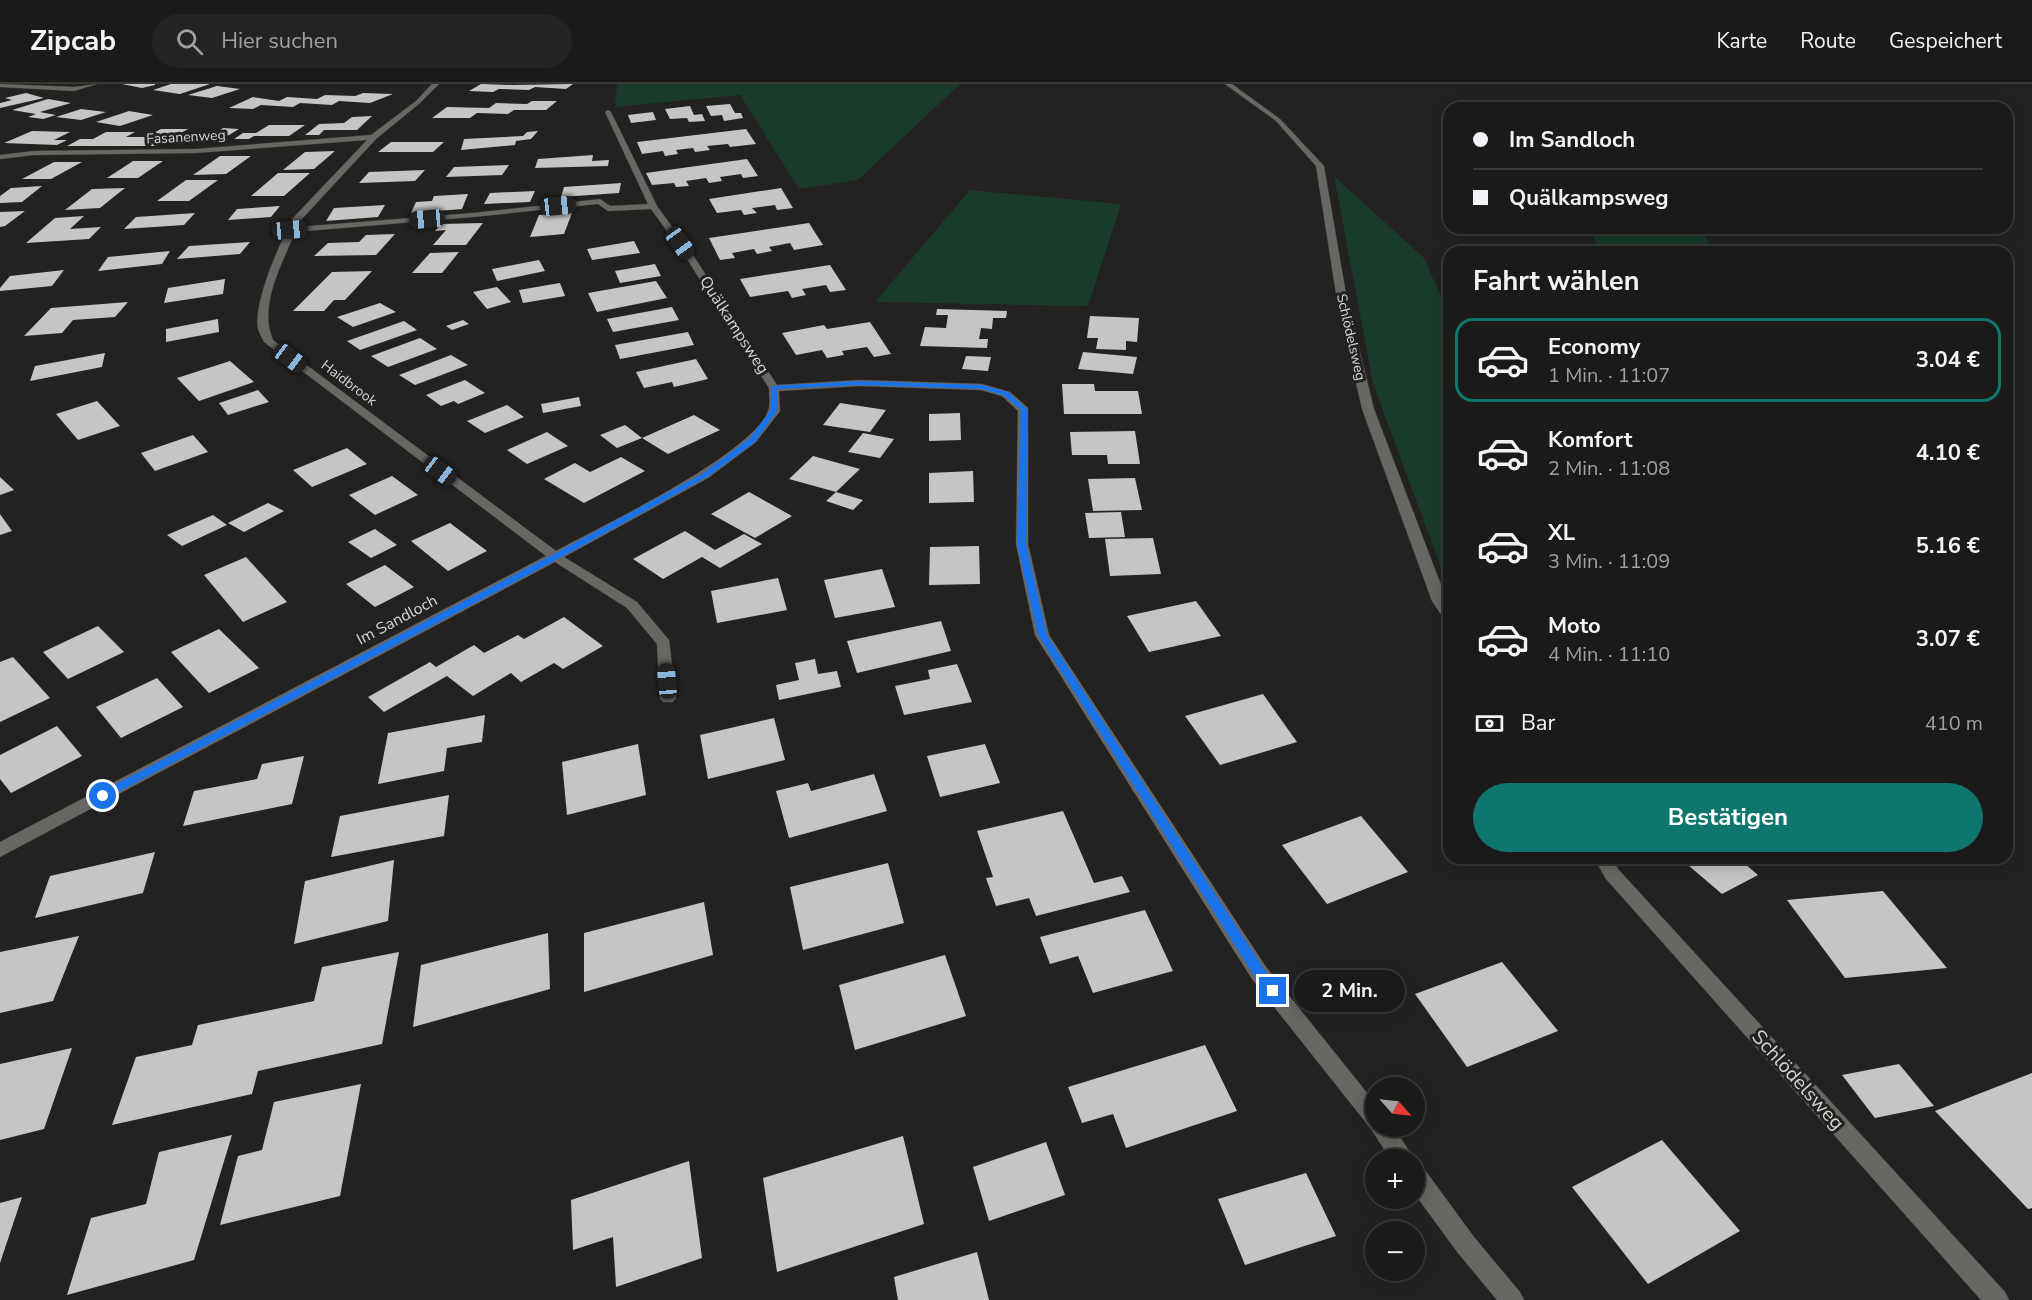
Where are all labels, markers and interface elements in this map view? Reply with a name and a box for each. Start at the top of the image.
search box [152,14,572,68]
text: Zipcab [30,22,116,60]
icon: search [173,25,206,58]
text: Hier suchen [221,26,338,56]
text: Karte [1717,27,1767,55]
text: Route [1800,27,1856,55]
text: Gespeichert [1889,27,2002,55]
street label: Fasanenweg [146,125,226,149]
text: Im Sandloch [1509,125,1635,155]
text: Quälkampsweg [1509,183,1669,213]
car [539,195,577,217]
car [408,208,446,230]
car [271,219,309,241]
car [662,223,698,263]
text: Fahrt wählen [1473,263,1639,300]
street label: Quälkampsweg [694,272,774,378]
street label: Schlödelsweg [1332,292,1370,382]
text: Economy [1548,332,1640,362]
icon: car [1476,333,1530,387]
car [270,340,310,376]
text: 3.04 € [1916,345,1980,375]
street label: Haidbrook [317,356,382,411]
text: 1 Min. · 11:07 [1548,362,1670,389]
text: Komfort [1548,425,1632,455]
icon: car [1476,426,1530,480]
text: 4.10 € [1916,438,1980,468]
car [420,453,460,489]
text: 2 Min. · 11:08 [1548,455,1670,482]
text: XL [1548,518,1575,548]
icon: car [1476,519,1530,573]
text: 5.16 € [1916,531,1980,561]
text: 3 Min. · 11:09 [1548,548,1670,575]
street label: Im Sandloch [353,589,441,651]
text: Moto [1548,611,1601,641]
icon: car [1476,612,1530,666]
text: 3.07 € [1916,624,1980,654]
text: 4 Min. · 11:10 [1548,641,1670,668]
car [656,662,678,700]
icon: cash [1473,707,1506,740]
text: Bar [1521,708,1555,738]
text: 410 m [1925,710,1983,737]
route start [89,782,116,809]
button: Bestätigen [1473,783,1983,852]
callout: 2 Min. [1294,970,1405,1012]
route end [1259,977,1286,1004]
text: 2 Min. [1321,977,1378,1004]
street label: Schlödelsweg [1746,1024,1850,1136]
north arrow [1365,1077,1425,1137]
map controls [1365,1077,1425,1281]
button: + [1365,1149,1425,1209]
button: − [1365,1221,1425,1281]

